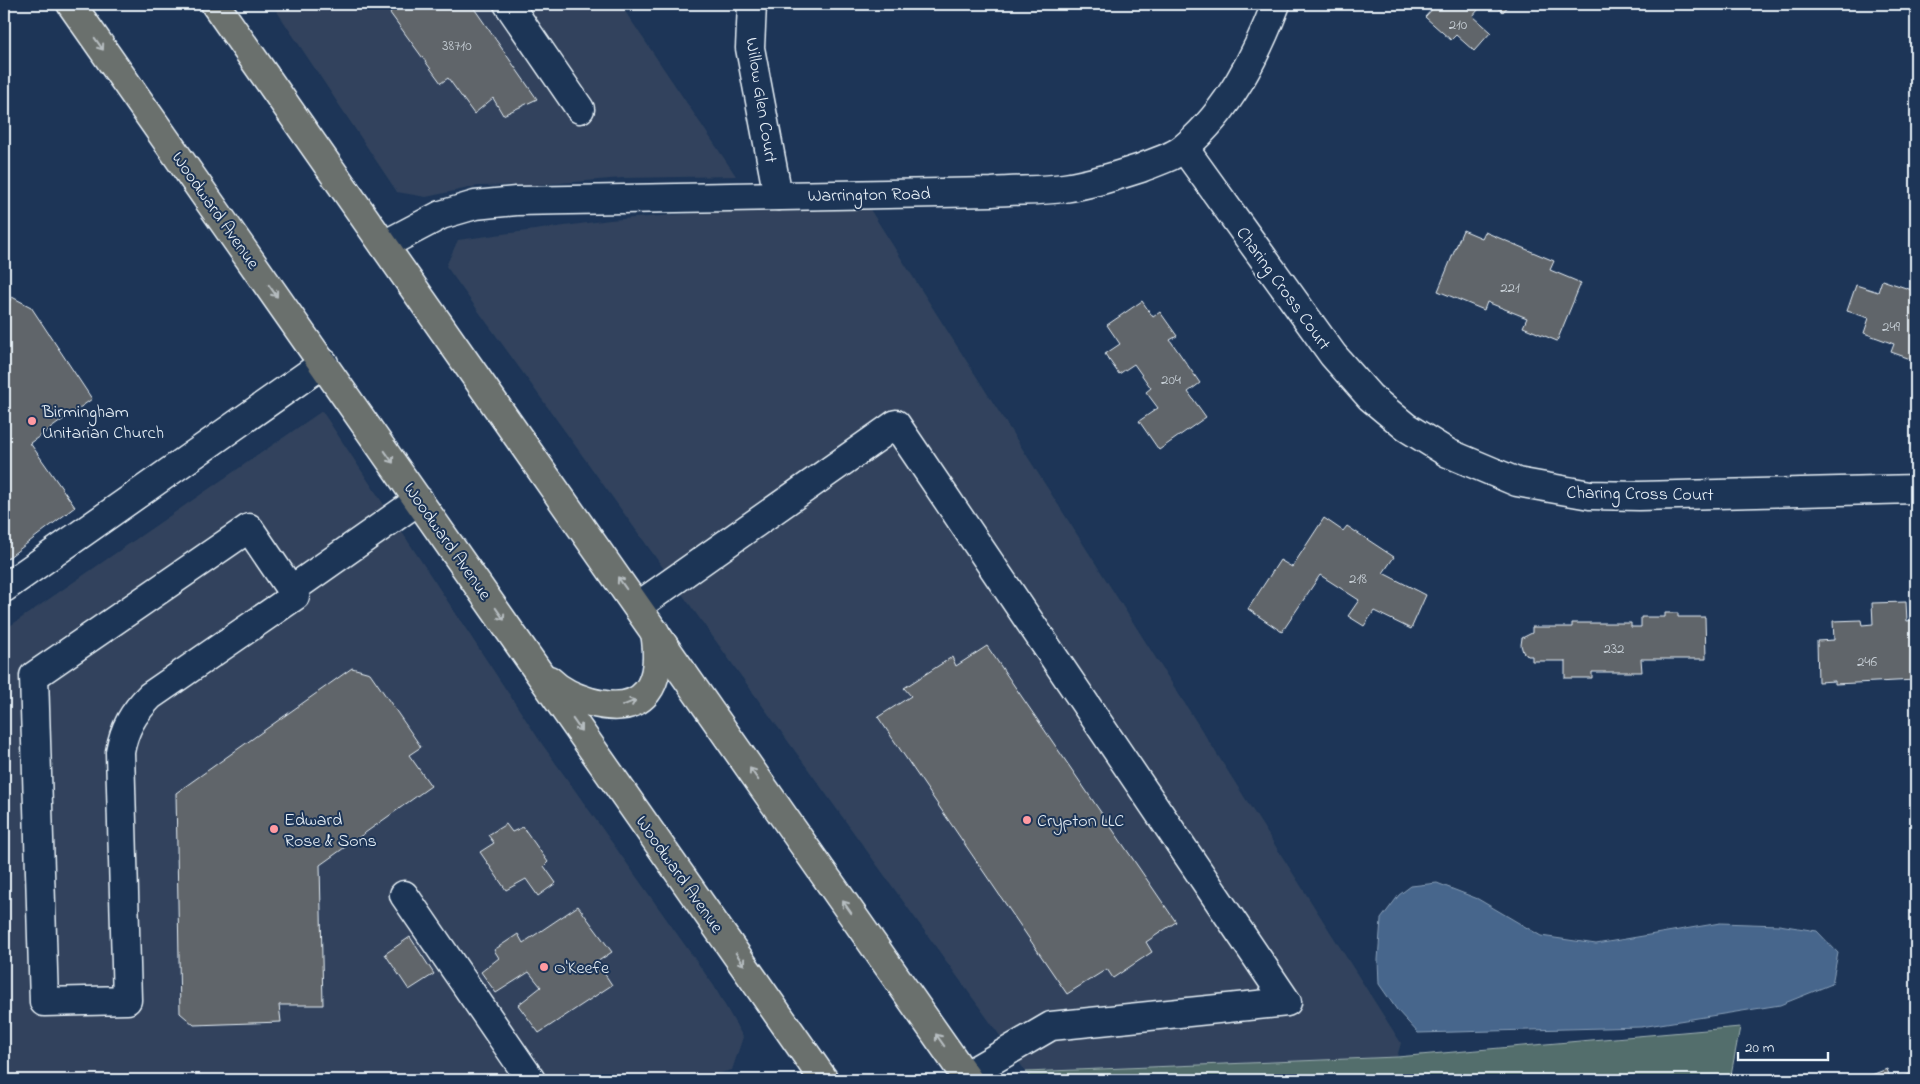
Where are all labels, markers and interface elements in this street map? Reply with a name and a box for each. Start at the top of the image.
house number: 210 [1449,14,1468,36]
house number: 38710 [442,35,472,57]
street label: Willow Glen Court [737,36,783,165]
one-way arrow [94,37,104,51]
street label: Woodward Avenue [164,147,265,276]
street label: Warrington Road [807,182,931,211]
street label: Charing Cross Court [1228,222,1336,357]
house number: 221 [1500,277,1520,299]
one-way arrow [268,284,278,298]
house number: 249 [1882,316,1901,338]
house number: 204 [1161,369,1181,391]
place label: Birmingham Unitarian Church [41,400,164,447]
marker: Birmingham Unitarian Church [26,415,38,427]
one-way arrow [384,450,394,464]
street label: Woodward Avenue [396,478,497,607]
street label: Charing Cross Court [1566,481,1714,510]
house number: 218 [1349,568,1367,590]
one-way arrow [617,576,627,590]
one-way arrow [495,607,505,621]
house number: 232 [1603,638,1625,660]
house number: 246 [1857,651,1878,673]
one-way arrow [621,698,636,707]
one-way arrow [572,718,582,732]
one-way arrow [749,767,759,781]
place label: Edward Rose & Sons [284,808,377,855]
place label: Crypton LLC [1037,809,1124,835]
street label: Woodward Avenue [628,811,729,940]
marker: Crypton LLC [1021,814,1033,826]
marker: Edward Rose & Sons [268,823,280,835]
one-way arrow [842,900,852,914]
one-way arrow [735,952,745,966]
place label: O'Keefe [554,956,610,982]
marker: O'Keefe [538,961,550,973]
scale bar [1738,1029,1828,1061]
one-way arrow [935,1033,945,1047]
text: 20 m [1745,1037,1775,1059]

